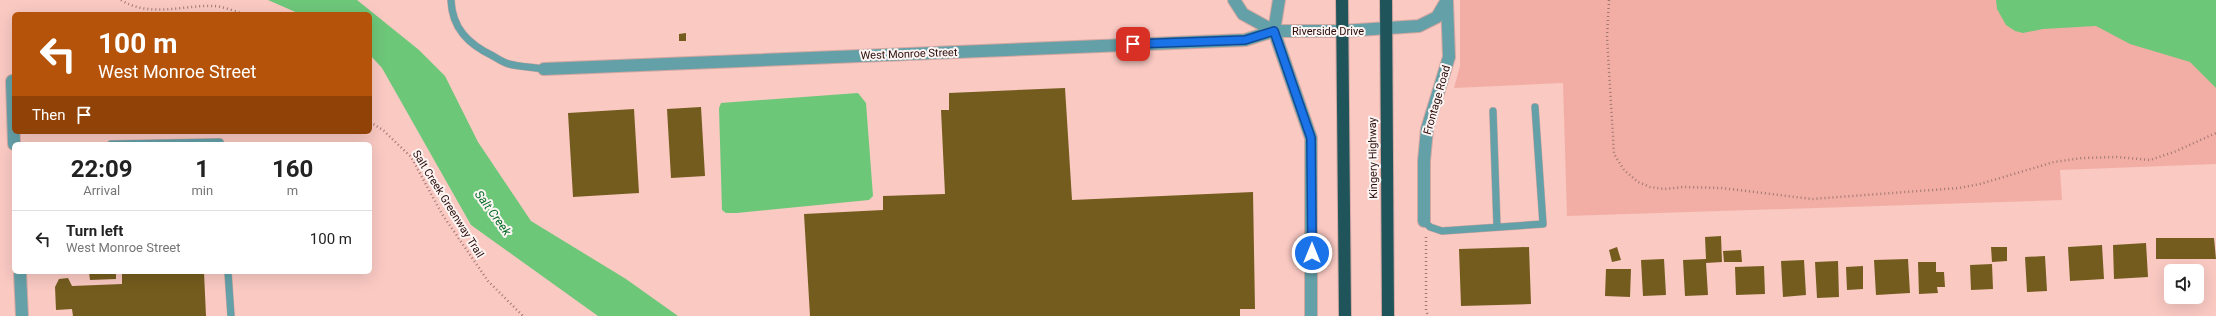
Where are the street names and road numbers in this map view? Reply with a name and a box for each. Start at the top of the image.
street label: Riverside Drive [1292,25,1364,38]
street label: West Monroe Street [860,46,958,62]
street label: Frontage Road [1421,64,1453,136]
street label: Kingery Highway [1366,116,1380,199]
street label: Salt Creek Greenway Trail [410,148,486,260]

